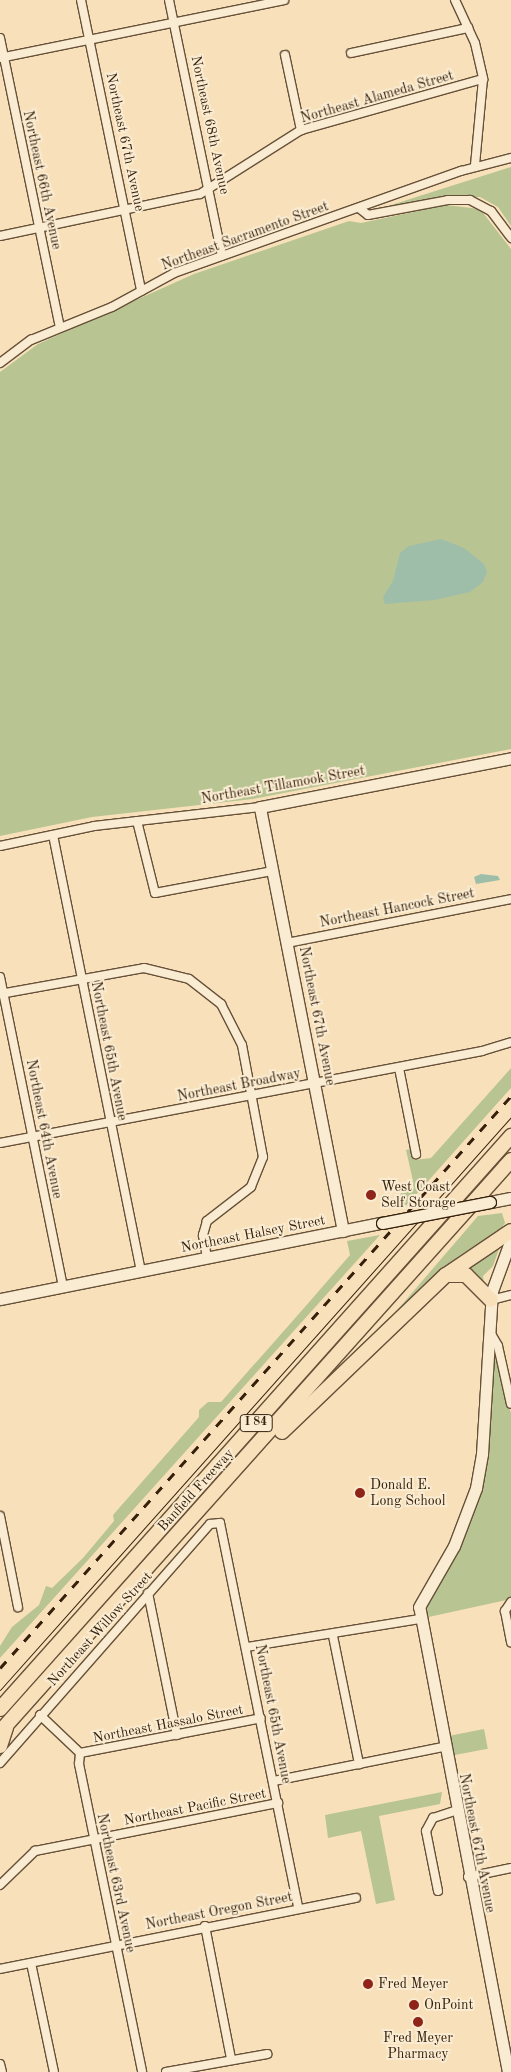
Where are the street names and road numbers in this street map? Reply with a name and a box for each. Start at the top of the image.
street label: Northeast 68th Avenue [187,54,233,196]
street label: Northeast Alameda Street [299,67,455,127]
street label: Northeast 67th Avenue [102,71,148,213]
street label: Northeast 66th Avenue [19,109,65,251]
street label: Northeast Sacramento Street [159,198,331,274]
street label: Northeast Tillamook Street [200,762,366,808]
street label: Northeast Hancock Street [318,885,476,931]
street label: Northeast 67th Avenue [295,945,339,1087]
street label: Northeast 65th Avenue [87,980,131,1122]
street label: Northeast 64th Avenue [22,1058,66,1200]
street label: Northeast Broadway [176,1065,302,1105]
street label: Northeast Halsey Street [179,1212,327,1256]
road number: I 84 [238,1414,274,1432]
street label: Banfield Freeway [154,1445,238,1535]
street label: Northeast Willow Street [44,1568,156,1690]
street label: Northeast 65th Avenue [251,1643,295,1785]
street label: Northeast Hassalo Street [91,1701,245,1747]
street label: Northeast 67th Avenue [455,1772,499,1914]
street label: Northeast Pacific Street [122,1785,268,1829]
street label: Northeast 63rd Avenue [93,1812,139,1954]
street label: Northeast Oregon Street [144,1889,294,1933]

